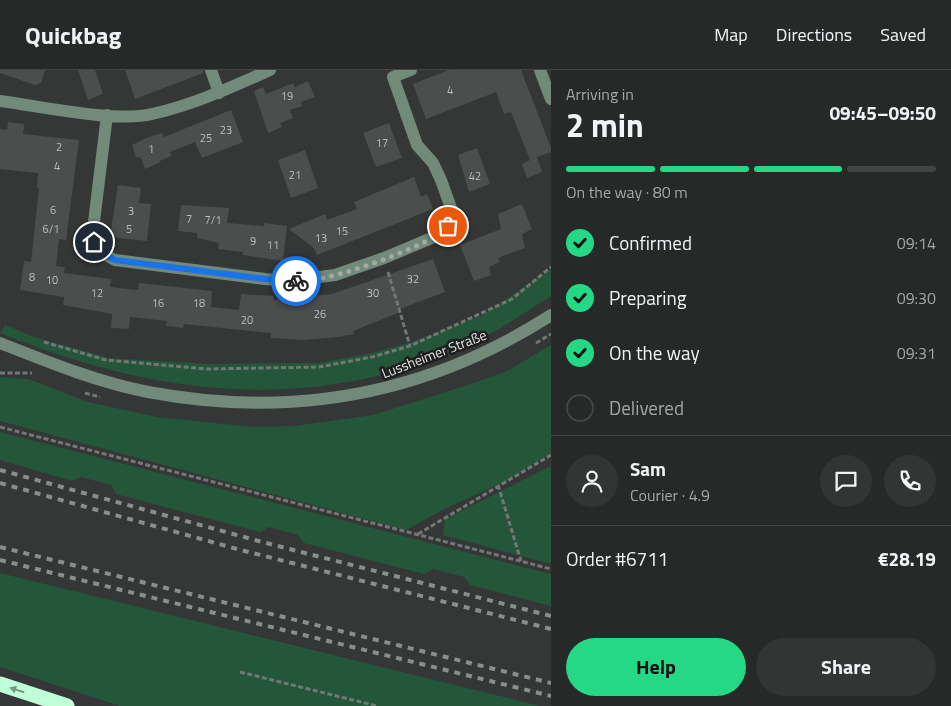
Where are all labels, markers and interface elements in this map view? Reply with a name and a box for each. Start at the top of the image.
text: Quickbag [25,17,121,53]
text: Map [714,21,748,48]
text: Directions [776,21,852,48]
text: Saved [880,21,926,48]
house number: 4 [447,82,453,98]
text: Arriving in [566,82,634,106]
house number: 19 [281,88,293,104]
text: 09:45–09:50 [829,98,936,127]
text: 2 min [566,101,644,149]
house number: 23 [220,122,232,138]
house number: 25 [200,130,212,146]
house number: 17 [376,135,388,151]
house number: 2 [56,139,62,155]
house number: 1 [148,141,154,157]
house number: 4 [54,158,60,174]
house number: 21 [289,167,301,183]
house number: 42 [469,168,481,184]
text: On the way · 80 m [566,180,688,204]
house number: 6 [50,202,56,218]
house number: 3 [128,203,134,219]
pin [427,205,469,247]
house number: 7 [186,211,192,227]
house number: 7/1 [205,212,221,228]
icon: bag [434,212,462,240]
house number: 6/1 [43,221,59,237]
pin [73,221,115,263]
house number: 5 [126,221,132,237]
house number: 15 [336,223,348,239]
icon: home [80,228,108,256]
text: Confirmed [609,228,692,257]
icon: check [566,229,594,257]
house number: 13 [315,230,327,246]
text: 09:14 [897,231,936,255]
house number: 9 [250,233,256,249]
house number: 11 [267,237,279,253]
courier [271,256,321,306]
icon: bike [282,267,310,295]
house number: 8 [29,269,35,285]
house number: 32 [407,271,419,287]
house number: 10 [46,272,58,288]
text: Preparing [609,283,686,312]
icon: check [566,284,594,312]
house number: 12 [91,285,103,301]
house number: 30 [367,285,379,301]
text: 09:30 [897,286,936,310]
house number: 16 [152,295,164,311]
house number: 18 [193,295,205,311]
house number: 26 [314,306,326,322]
house number: 20 [241,312,253,328]
street label: Lussheimer Straße [378,324,489,383]
text: On the way [609,338,700,367]
icon: check [566,339,594,367]
text: 09:31 [897,341,936,365]
text: Delivered [609,393,684,422]
text: Sam [630,454,666,483]
button: person [566,455,618,507]
button: chat [820,455,872,507]
button: phone [884,455,936,507]
text: Courier · 4.9 [630,483,710,507]
text: Order #6711 [566,544,668,573]
text: €28.19 [878,544,936,573]
button: Help [566,638,746,696]
button: Share [756,638,936,696]
one-way arrow [9,685,24,693]

